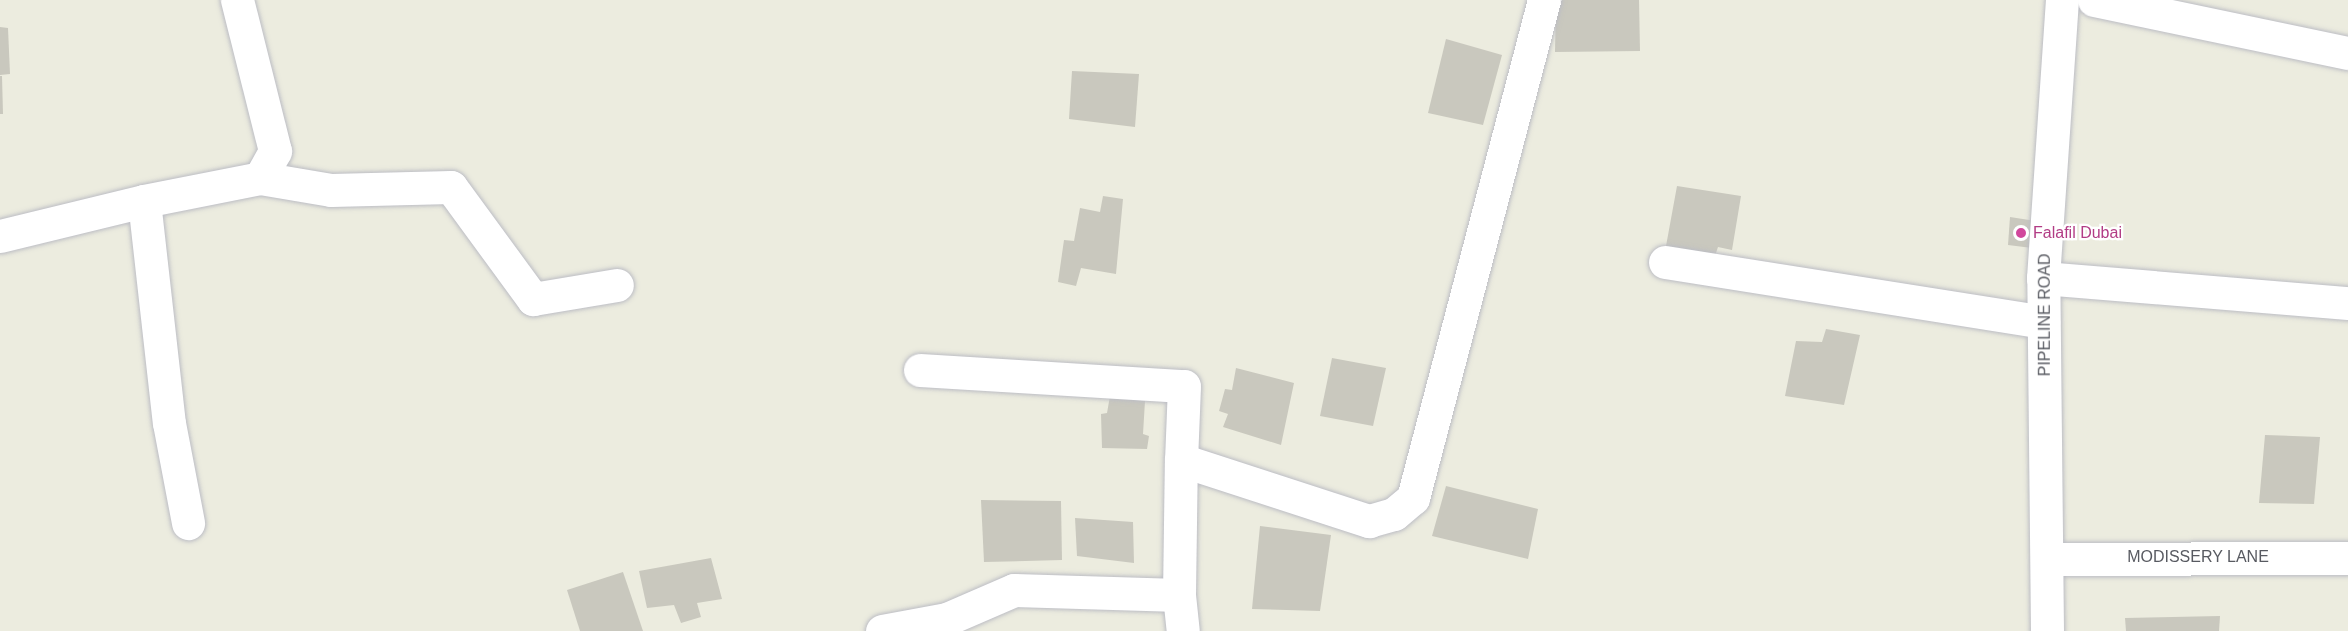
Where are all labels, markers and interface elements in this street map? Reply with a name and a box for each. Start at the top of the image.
place label: Falafil Dubai [2033,223,2122,243]
marker: Falafil Dubai [2014,226,2028,240]
street label: PIPELINE ROAD [2035,254,2055,376]
street label: MODISSERY LANE [2127,547,2269,567]

